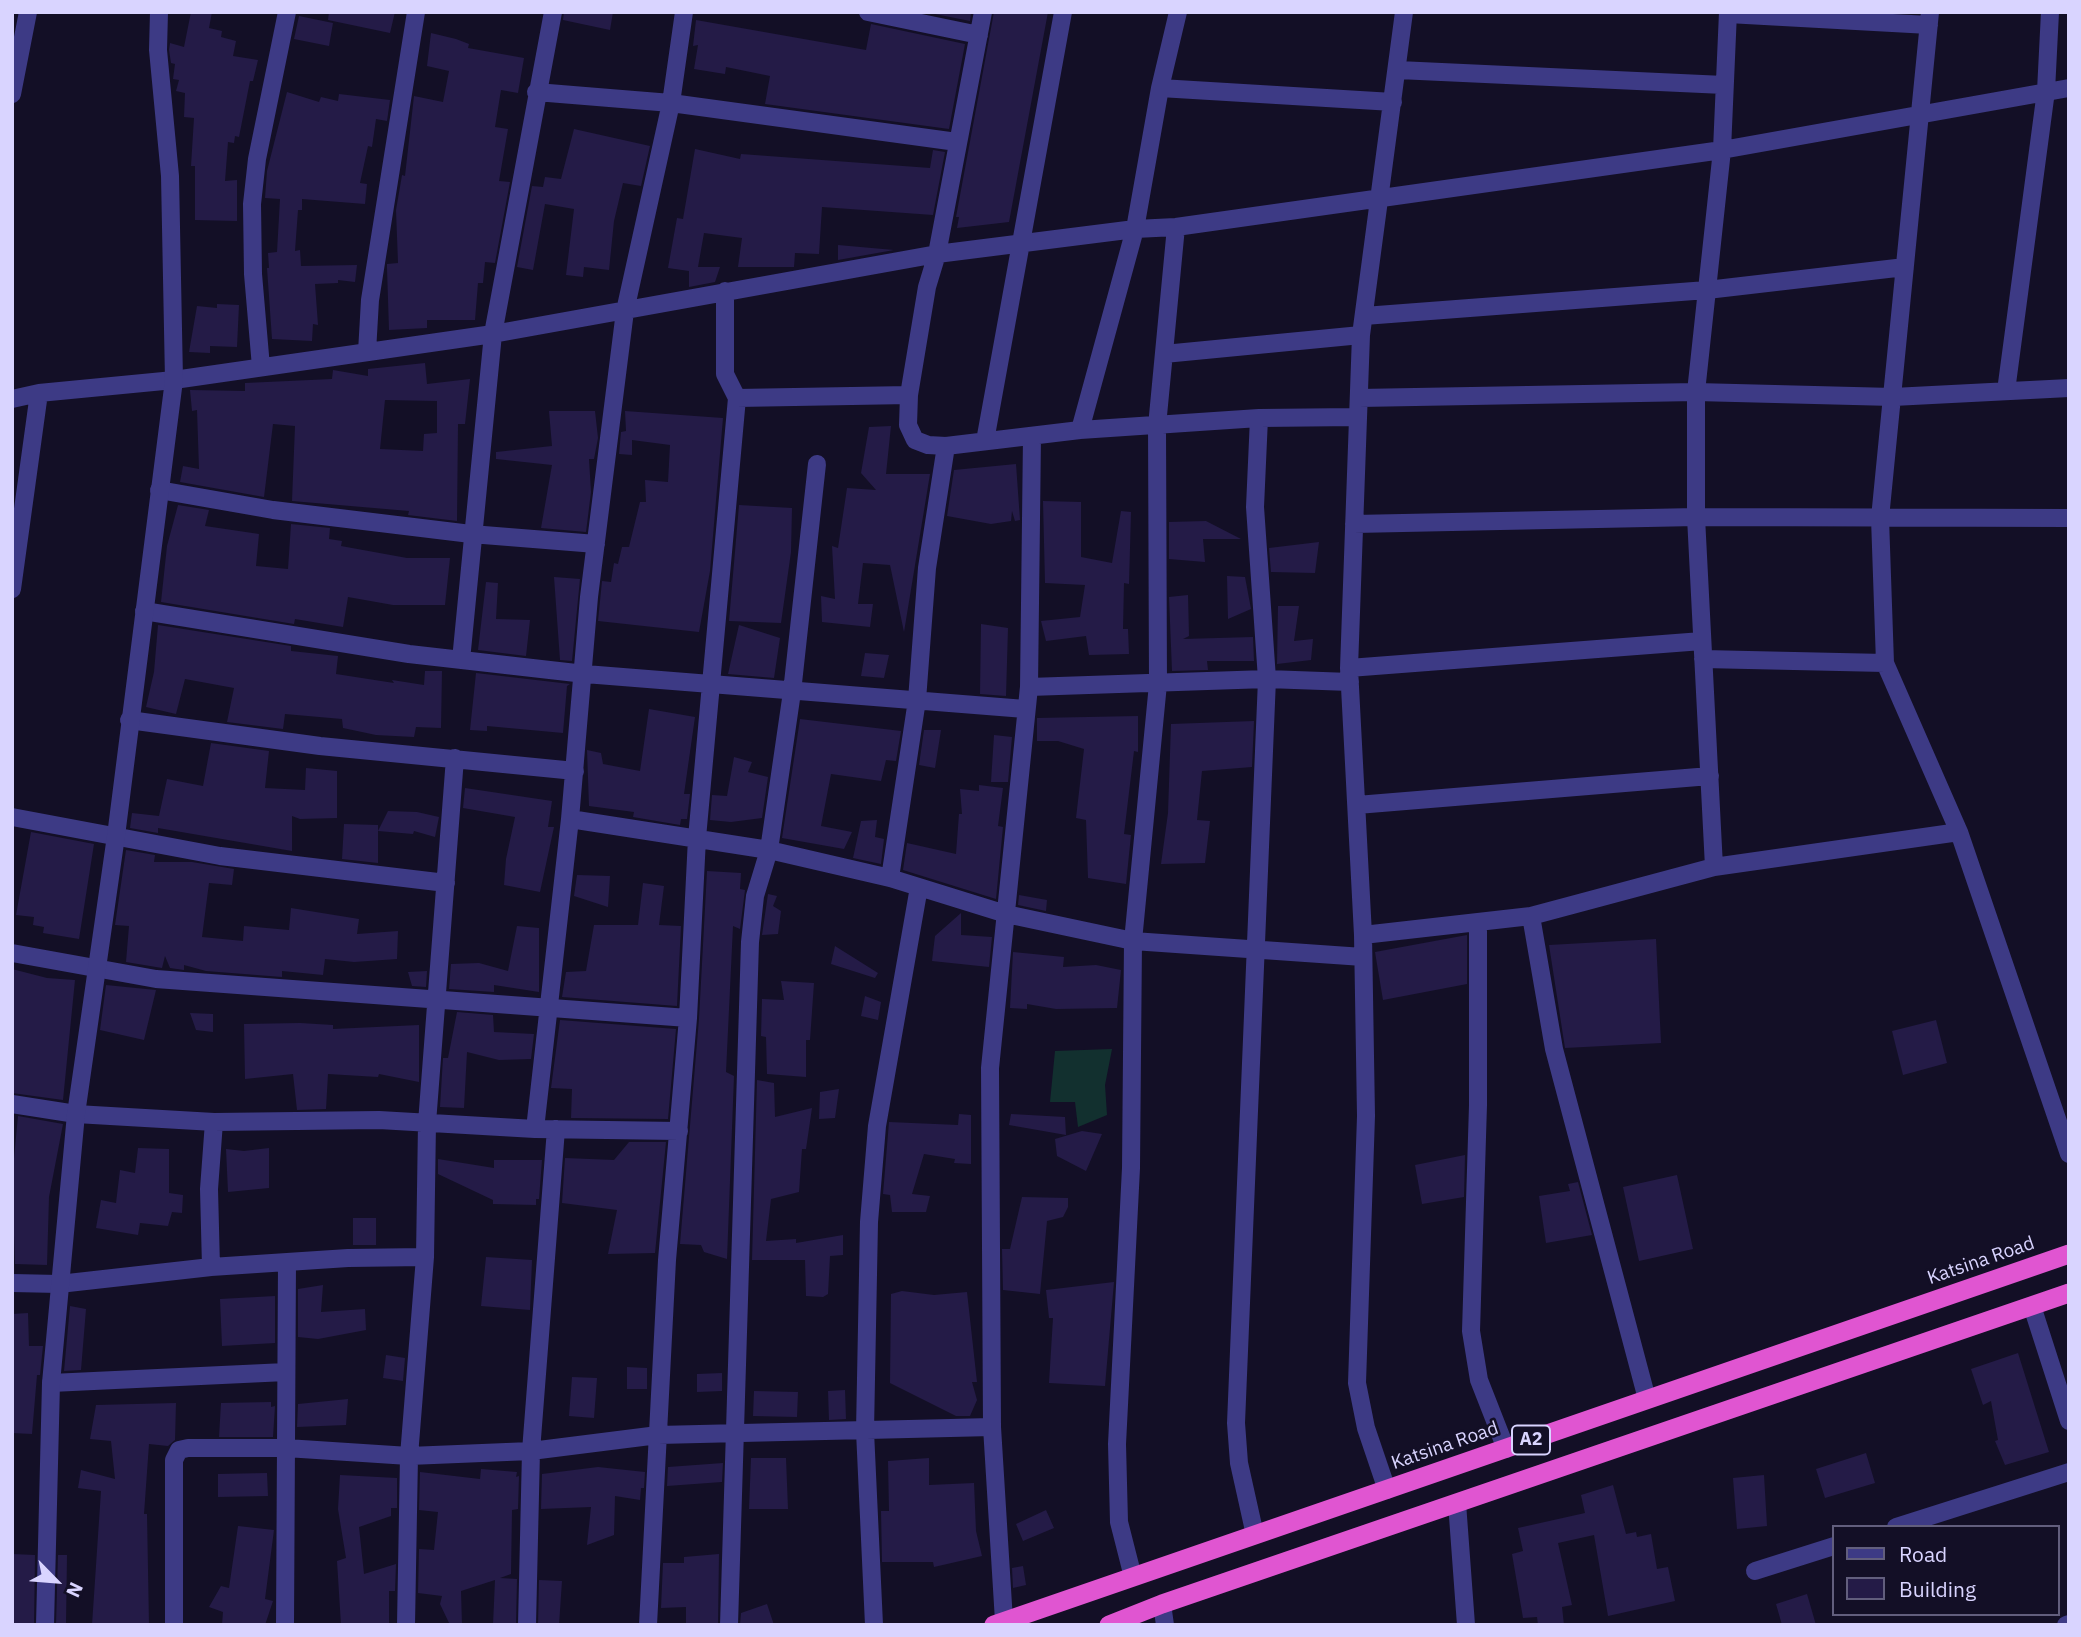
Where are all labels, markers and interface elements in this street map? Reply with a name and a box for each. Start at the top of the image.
street label: Katsina Road [1924,1232,2038,1290]
street label: Katsina Road [1388,1417,1502,1475]
road number: A2 [1512,1426,1550,1455]
legend [1832,1525,2060,1616]
text: Road [1899,1540,1947,1568]
north arrow [21,1546,91,1616]
text: Building [1899,1575,1976,1603]
text: N [61,1579,89,1601]

